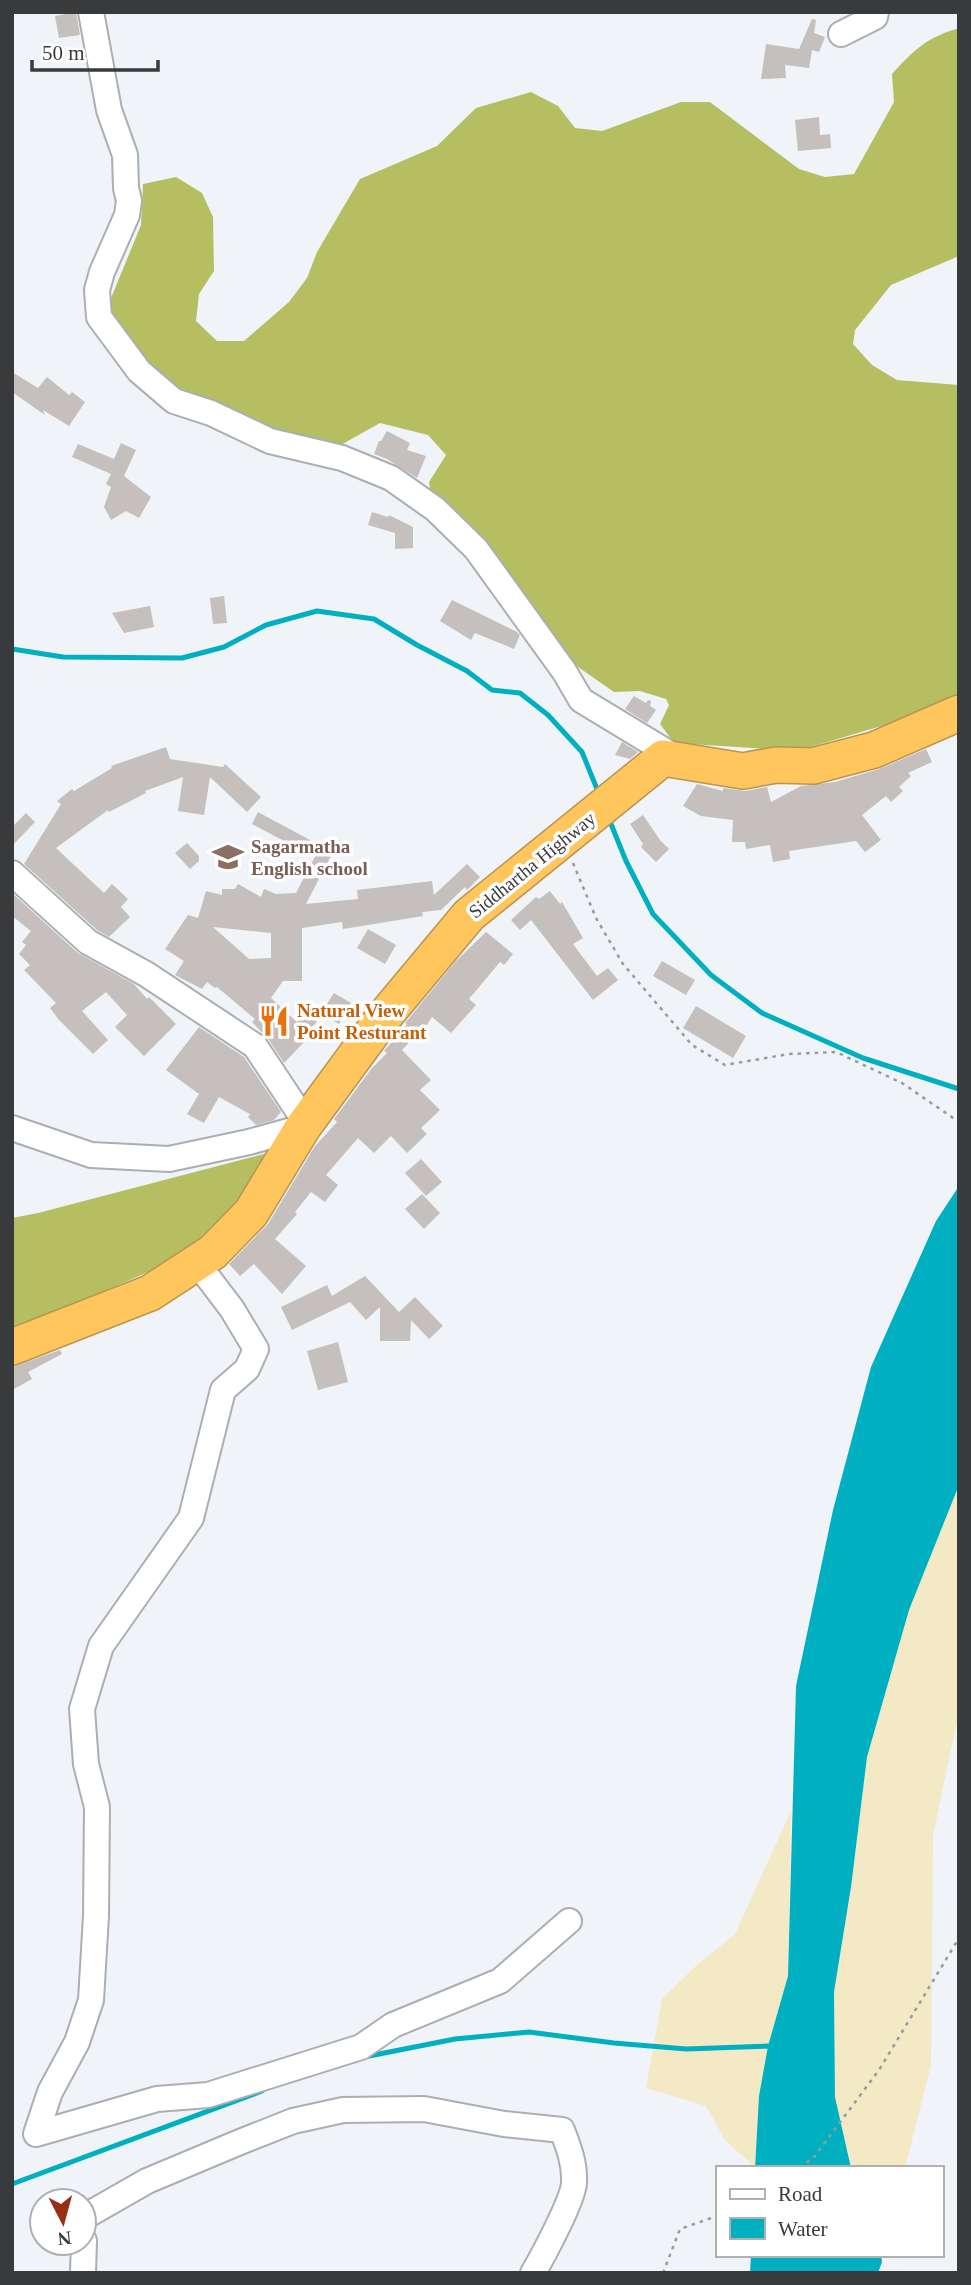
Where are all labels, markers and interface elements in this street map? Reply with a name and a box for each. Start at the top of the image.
scale bar [32,28,158,72]
text: 50 m [42,41,85,65]
street label: Siddhartha Highway [464,807,600,922]
place label: Sagarmatha English school [251,836,368,879]
school or university icon: Sagarmatha English school [211,840,245,874]
place label: Natural View Point Resturant [297,1000,427,1043]
restaurant icon: Natural View Point Resturant [257,1004,291,1038]
legend [716,2166,943,2257]
text: Road [778,2182,823,2206]
north arrow [28,2187,98,2257]
text: Water [778,2217,828,2241]
text: N [57,2227,73,2250]

